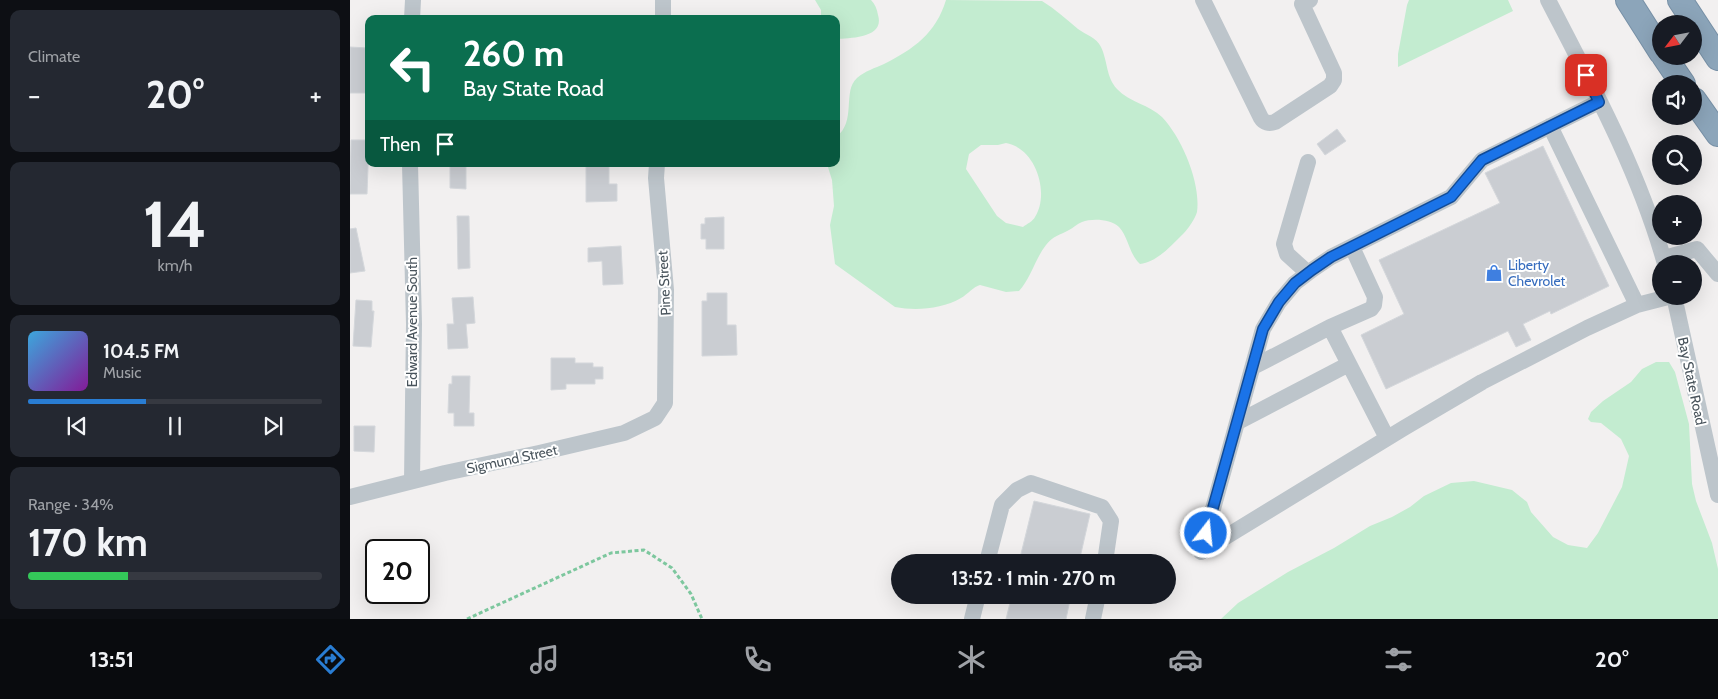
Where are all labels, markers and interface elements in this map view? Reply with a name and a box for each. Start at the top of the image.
north arrow [1652,15,1702,65]
map controls [1652,15,1702,305]
text: 260 m [463,32,564,75]
icon: left [380,35,445,100]
text: Climate [28,47,80,66]
pin [1565,54,1607,96]
icon: arrive [1572,61,1600,89]
text: 20° [146,71,204,118]
text: Bay State Road [463,75,604,102]
button: sound [1652,75,1702,125]
text: − [28,78,40,112]
text: + [310,78,322,112]
icon: arrive [431,130,459,158]
text: Then [380,133,421,156]
button: search [1652,135,1702,185]
text: 14 [143,184,207,263]
button: + [1652,195,1702,245]
street label: Pine Street [653,250,675,316]
button: − [1652,255,1702,305]
text: km/h [157,256,193,275]
place label: Liberty Chevrolet [1508,256,1566,290]
street label: Edward Avenue South [403,257,421,387]
shop icon: Liberty Chevrolet [1484,263,1504,283]
street label: Bay State Road [1674,335,1710,427]
text: 104.5 FM [103,340,179,363]
text: Music [103,363,141,382]
icon: previous [63,412,91,440]
icon: pause [161,412,189,440]
icon: next [259,412,287,440]
street label: Sigmund Street [465,441,559,477]
text: Range · 34% [28,495,114,514]
position arrow [1179,506,1231,558]
text: 170 km [28,519,148,566]
speed limit sign: 20 [365,539,430,604]
text: 13:52 · 1 min · 270 m [951,567,1116,590]
icon: directions [313,642,348,677]
icon: music [527,642,562,677]
icon: phone [740,642,775,677]
icon: climate [954,642,989,677]
icon: car [1168,642,1203,677]
icon: filters [1381,642,1416,677]
text: 13:51 [89,646,134,673]
text: 20° [1595,646,1629,673]

